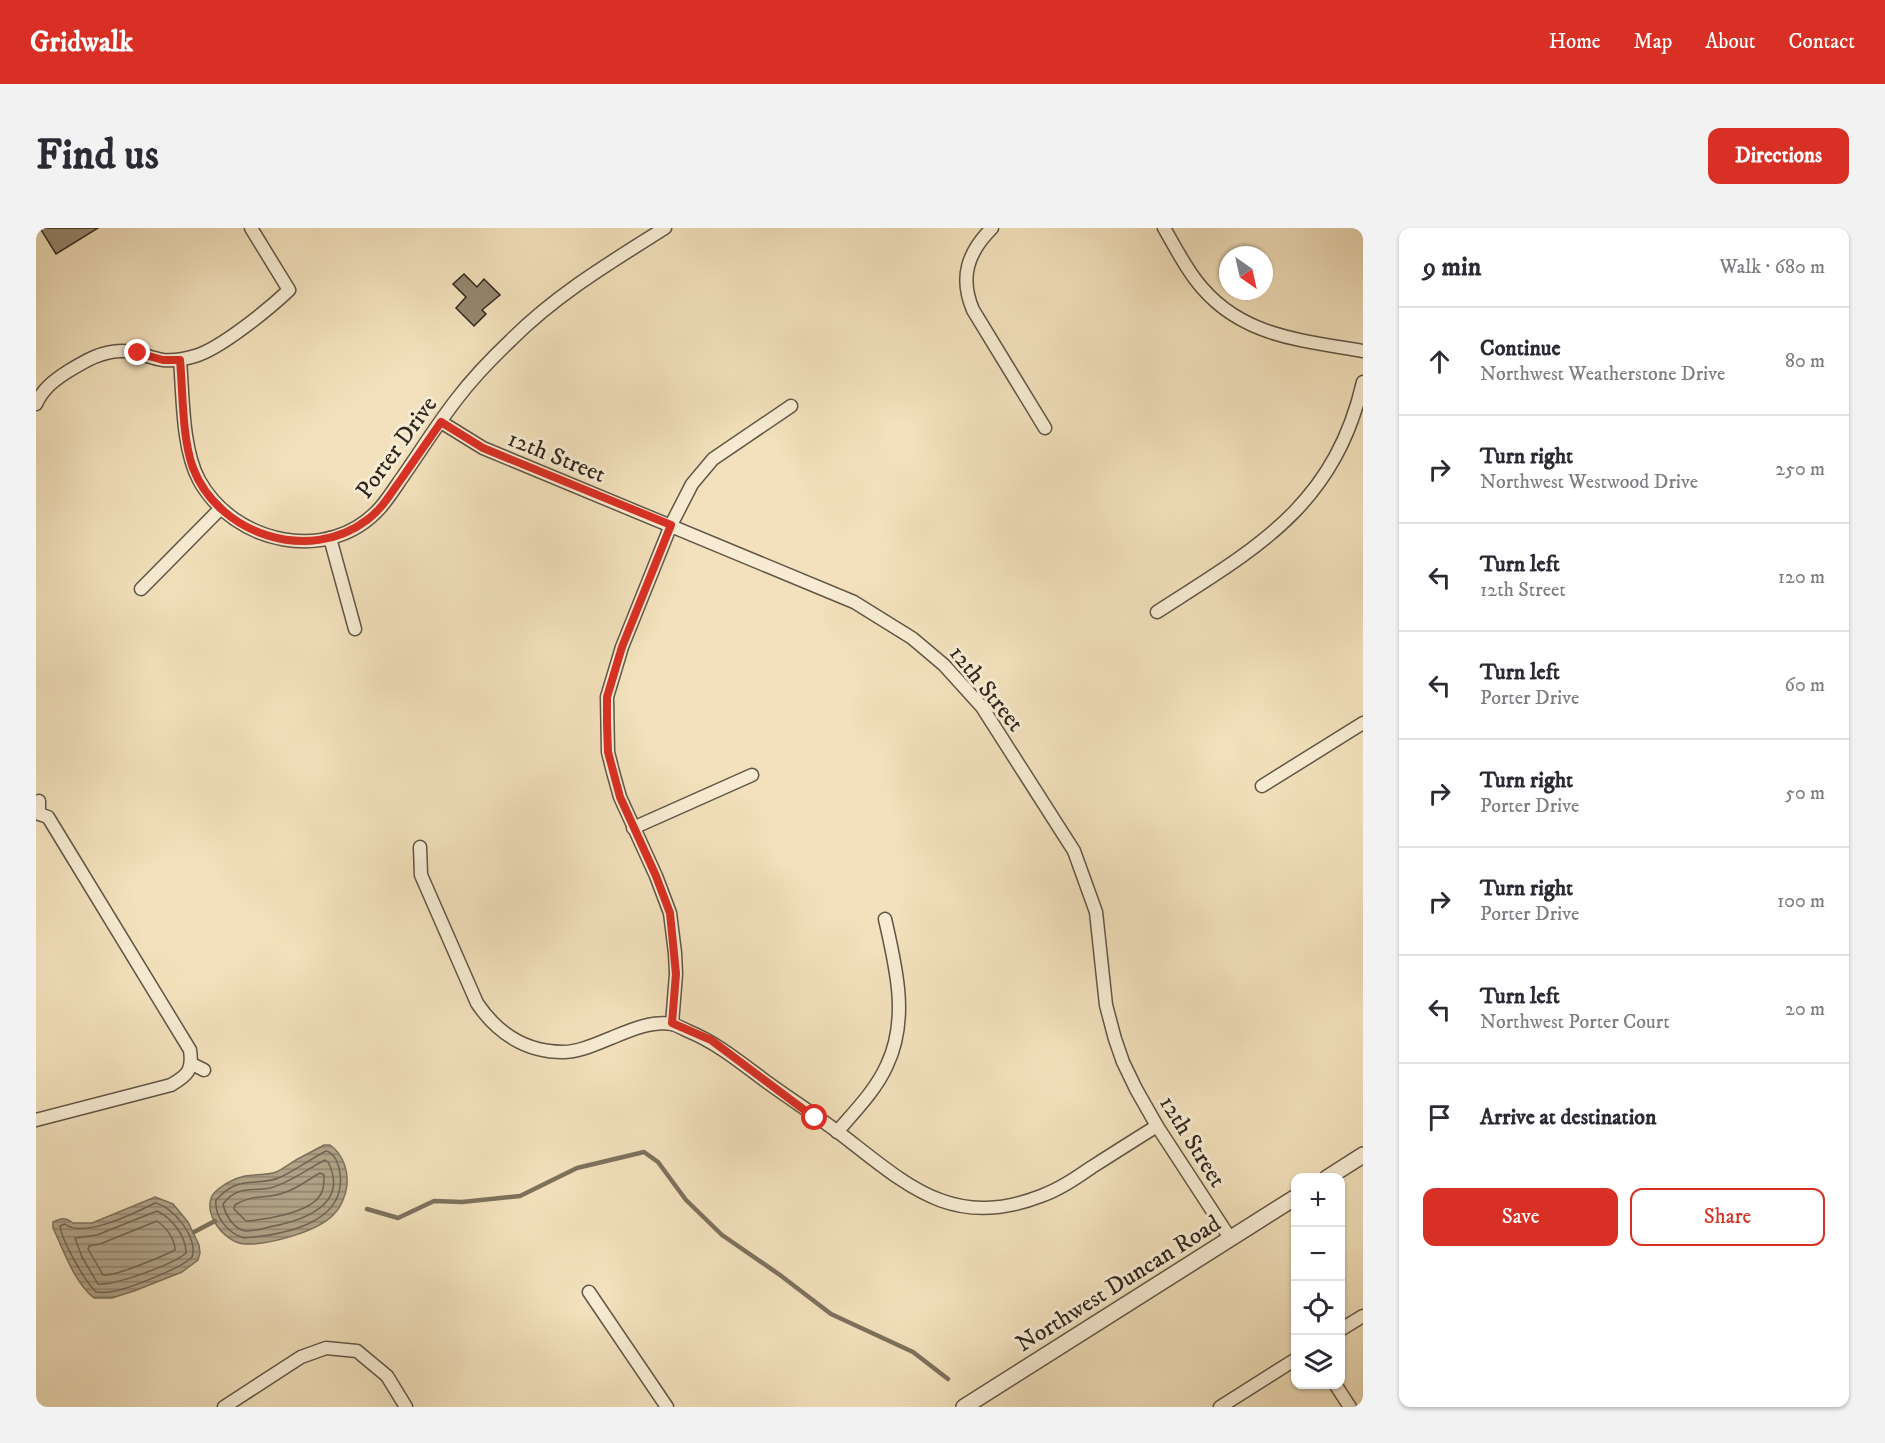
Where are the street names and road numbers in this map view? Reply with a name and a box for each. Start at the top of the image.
street label: Porter Drive [350,391,444,505]
street label: 12th Street [503,424,610,490]
street label: 12th Street [942,639,1030,738]
street label: 12th Street [1152,1090,1232,1193]
street label: Northwest Duncan Road [1011,1209,1226,1359]

